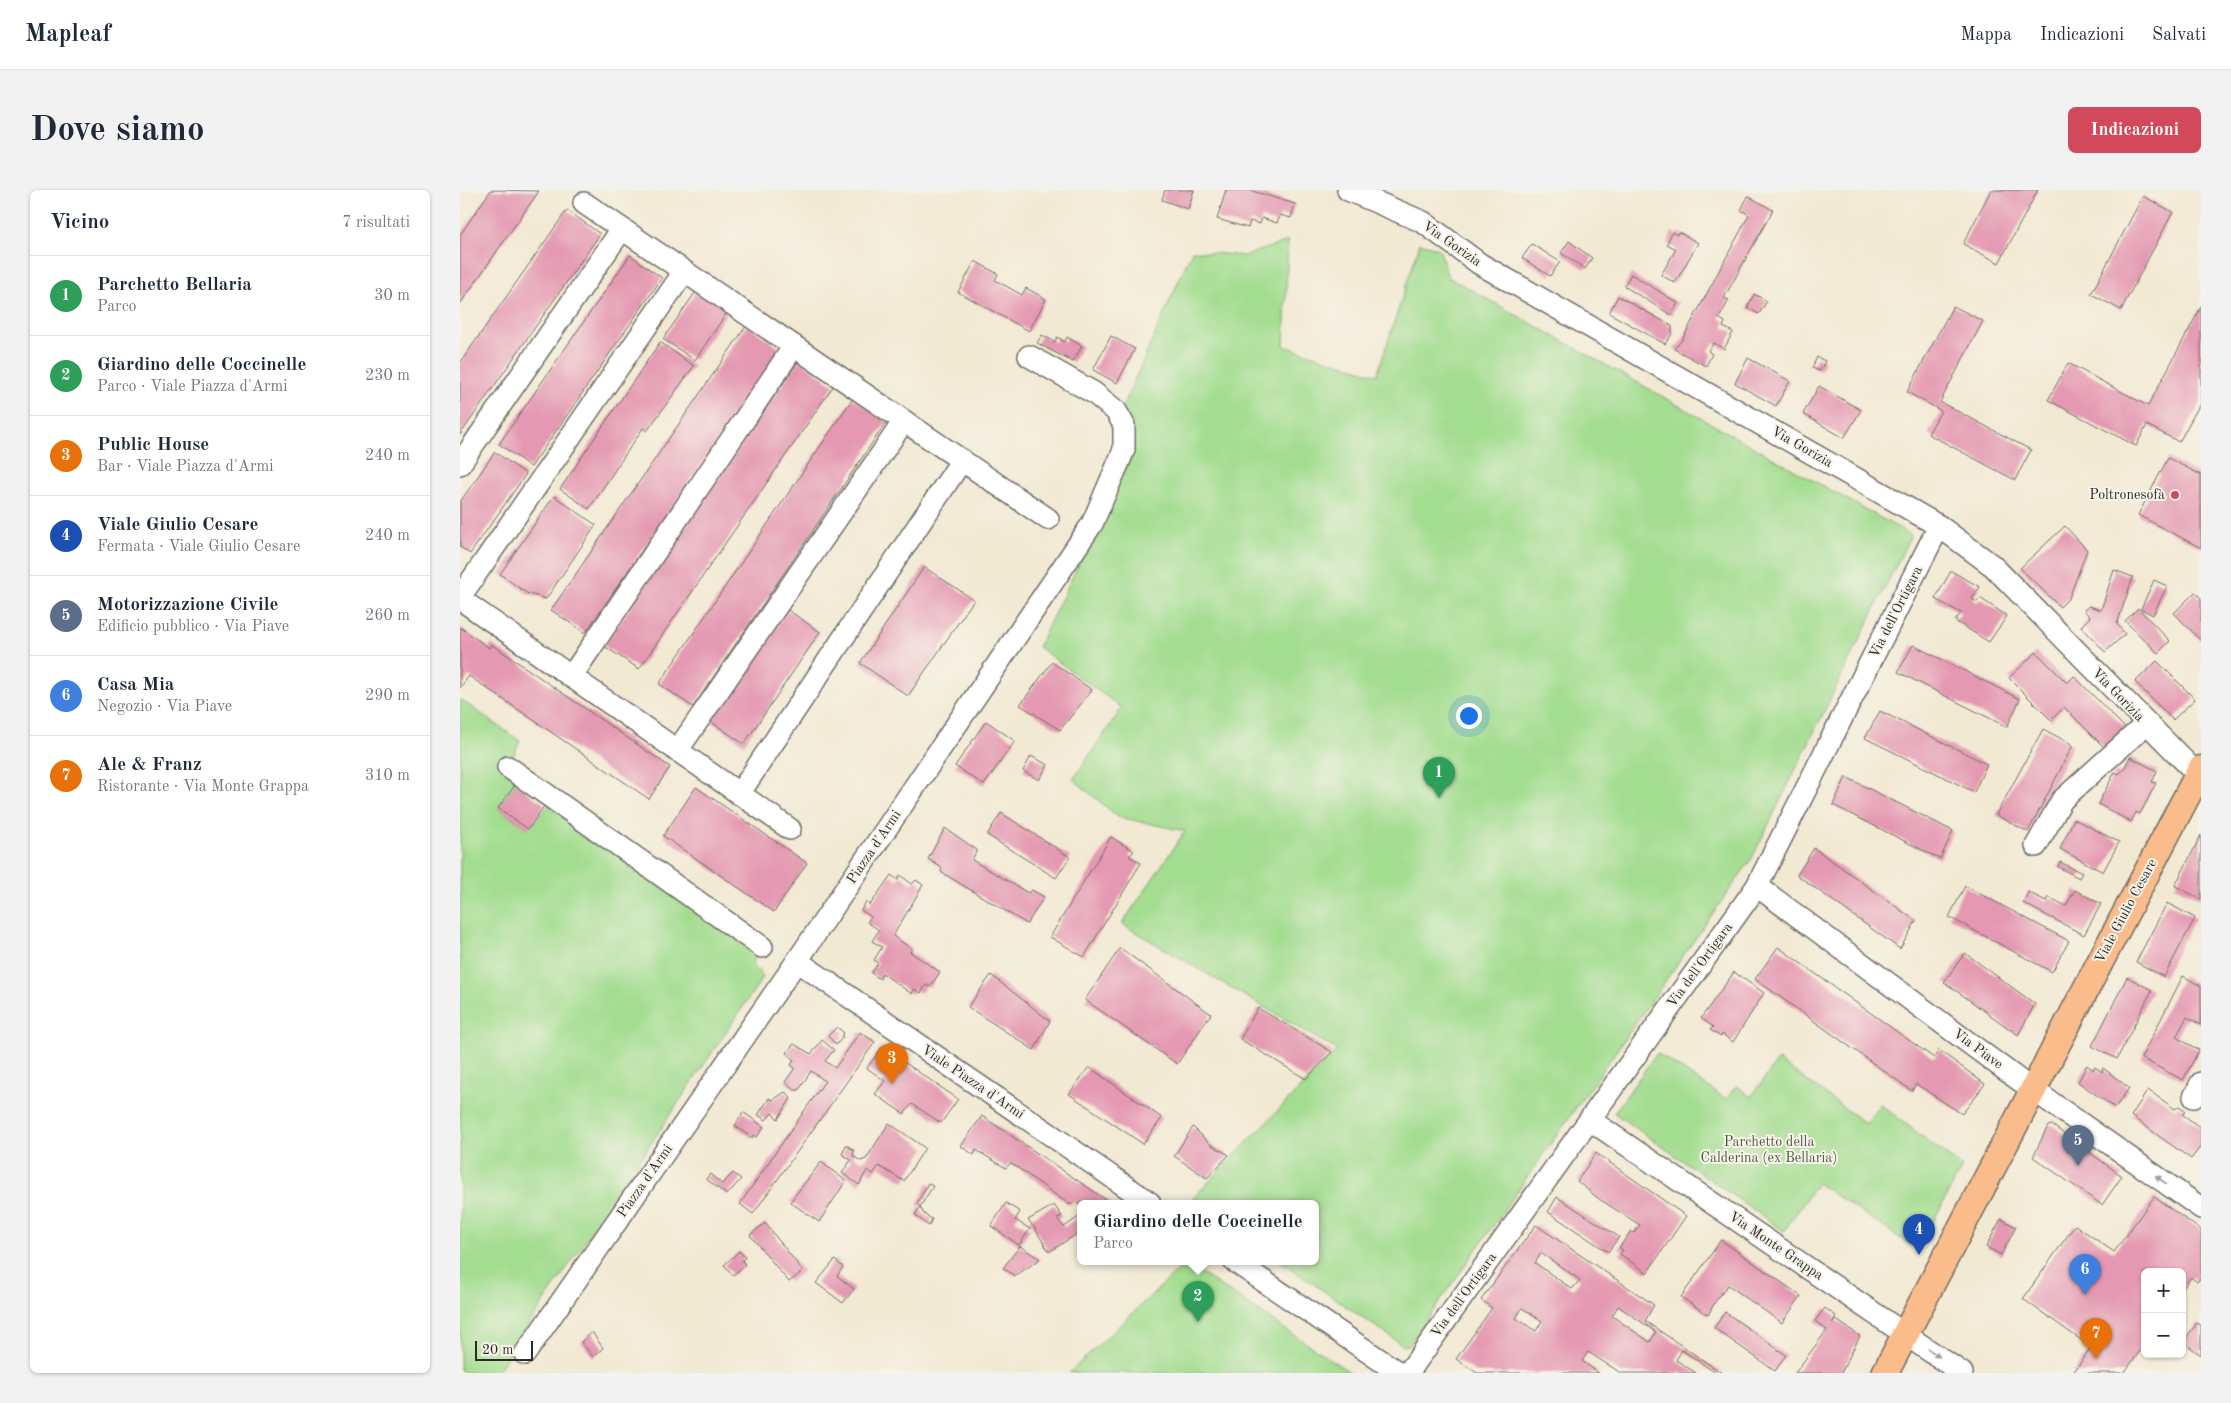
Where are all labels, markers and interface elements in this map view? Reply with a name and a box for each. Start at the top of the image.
text: Mapleaf [25,23,111,47]
text: Mappa [1960,26,2012,44]
text: Indicazioni [2040,26,2124,44]
text: Salvati [2152,26,2206,44]
button: Indicazioni [2068,107,2201,153]
text: Dove siamo [30,113,205,148]
text: Vicino [50,212,109,233]
text: 7 risultati [342,215,410,231]
street label: Via Gorizia [1420,219,1484,269]
text: Parchetto Bellaria [97,276,252,295]
text: 1 [61,288,71,304]
text: 30 m [374,288,410,304]
text: Parco [97,299,137,315]
text: Giardino delle Coccinelle [97,356,306,375]
text: 2 [61,368,71,384]
text: 230 m [365,368,410,384]
text: Parco · Viale Piazza d'Armi [97,379,288,395]
street label: Via Gorizia [1769,424,1835,470]
text: Public House [97,436,209,455]
text: 3 [61,448,71,464]
text: 240 m [365,448,410,464]
text: Bar · Viale Piazza d'Armi [97,459,274,475]
place label: Poltronesofà [2089,488,2165,502]
marker: Poltronesofà [2169,489,2181,501]
text: Viale Giulio Cesare [97,516,259,535]
text: 4 [61,528,71,544]
text: 240 m [365,528,410,544]
text: Fermata · Viale Giulio Cesare [97,539,300,555]
street label: Via dell'Ortigara [1867,564,1925,660]
text: Motorizzazione Civile [97,596,278,615]
text: 5 [61,608,71,624]
text: 260 m [365,608,410,624]
text: Edificio pubblico · Via Piave [97,619,289,635]
street label: Via Gorizia [2089,666,2147,724]
text: Casa Mia [97,676,175,695]
text: 6 [61,688,71,704]
text: 290 m [365,688,410,704]
text: Negozio · Via Piave [97,699,232,715]
your location [1456,703,1482,729]
text: Ale & Franz [97,756,202,775]
pin: 1 [1423,757,1455,798]
text: 7 [61,768,71,784]
text: 310 m [365,768,410,784]
text: Ristorante · Via Monte Grappa [97,779,309,795]
street label: Piazza d'Armi [844,808,904,886]
street label: Viale Giulio Cesare [2093,857,2159,965]
street label: Via dell'Ortigara [1665,920,1735,1010]
street label: Via Piave [1951,1026,2005,1072]
pin: 3 [876,1043,908,1084]
street label: Viale Piazza d'Armi [919,1043,1027,1122]
pin: 5 [2062,1125,2094,1166]
park label: Parchetto della Calderina (ex Bellaria) [1701,1135,1837,1165]
street label: Piazza d'Armi [615,1142,675,1220]
one-way arrow [2154,1175,2168,1185]
popup [1077,1200,1319,1265]
street label: Via Monte Grappa [1726,1209,1826,1283]
text: Giardino delle Coccinelle [1093,1213,1303,1232]
pin: 4 [1903,1214,1935,1255]
text: Parco [1093,1236,1133,1252]
street label: Via dell'Ortigara [1429,1250,1499,1340]
pin: 6 [2069,1254,2101,1295]
map controls [2141,1268,2186,1358]
button: + [2141,1268,2186,1313]
pin: 2 [1182,1281,1214,1322]
button: − [2141,1313,2186,1358]
pin: 7 [2080,1318,2112,1359]
scale bar [475,1338,532,1361]
text: 20 m [482,1343,513,1357]
one-way arrow [1927,1348,1941,1358]

